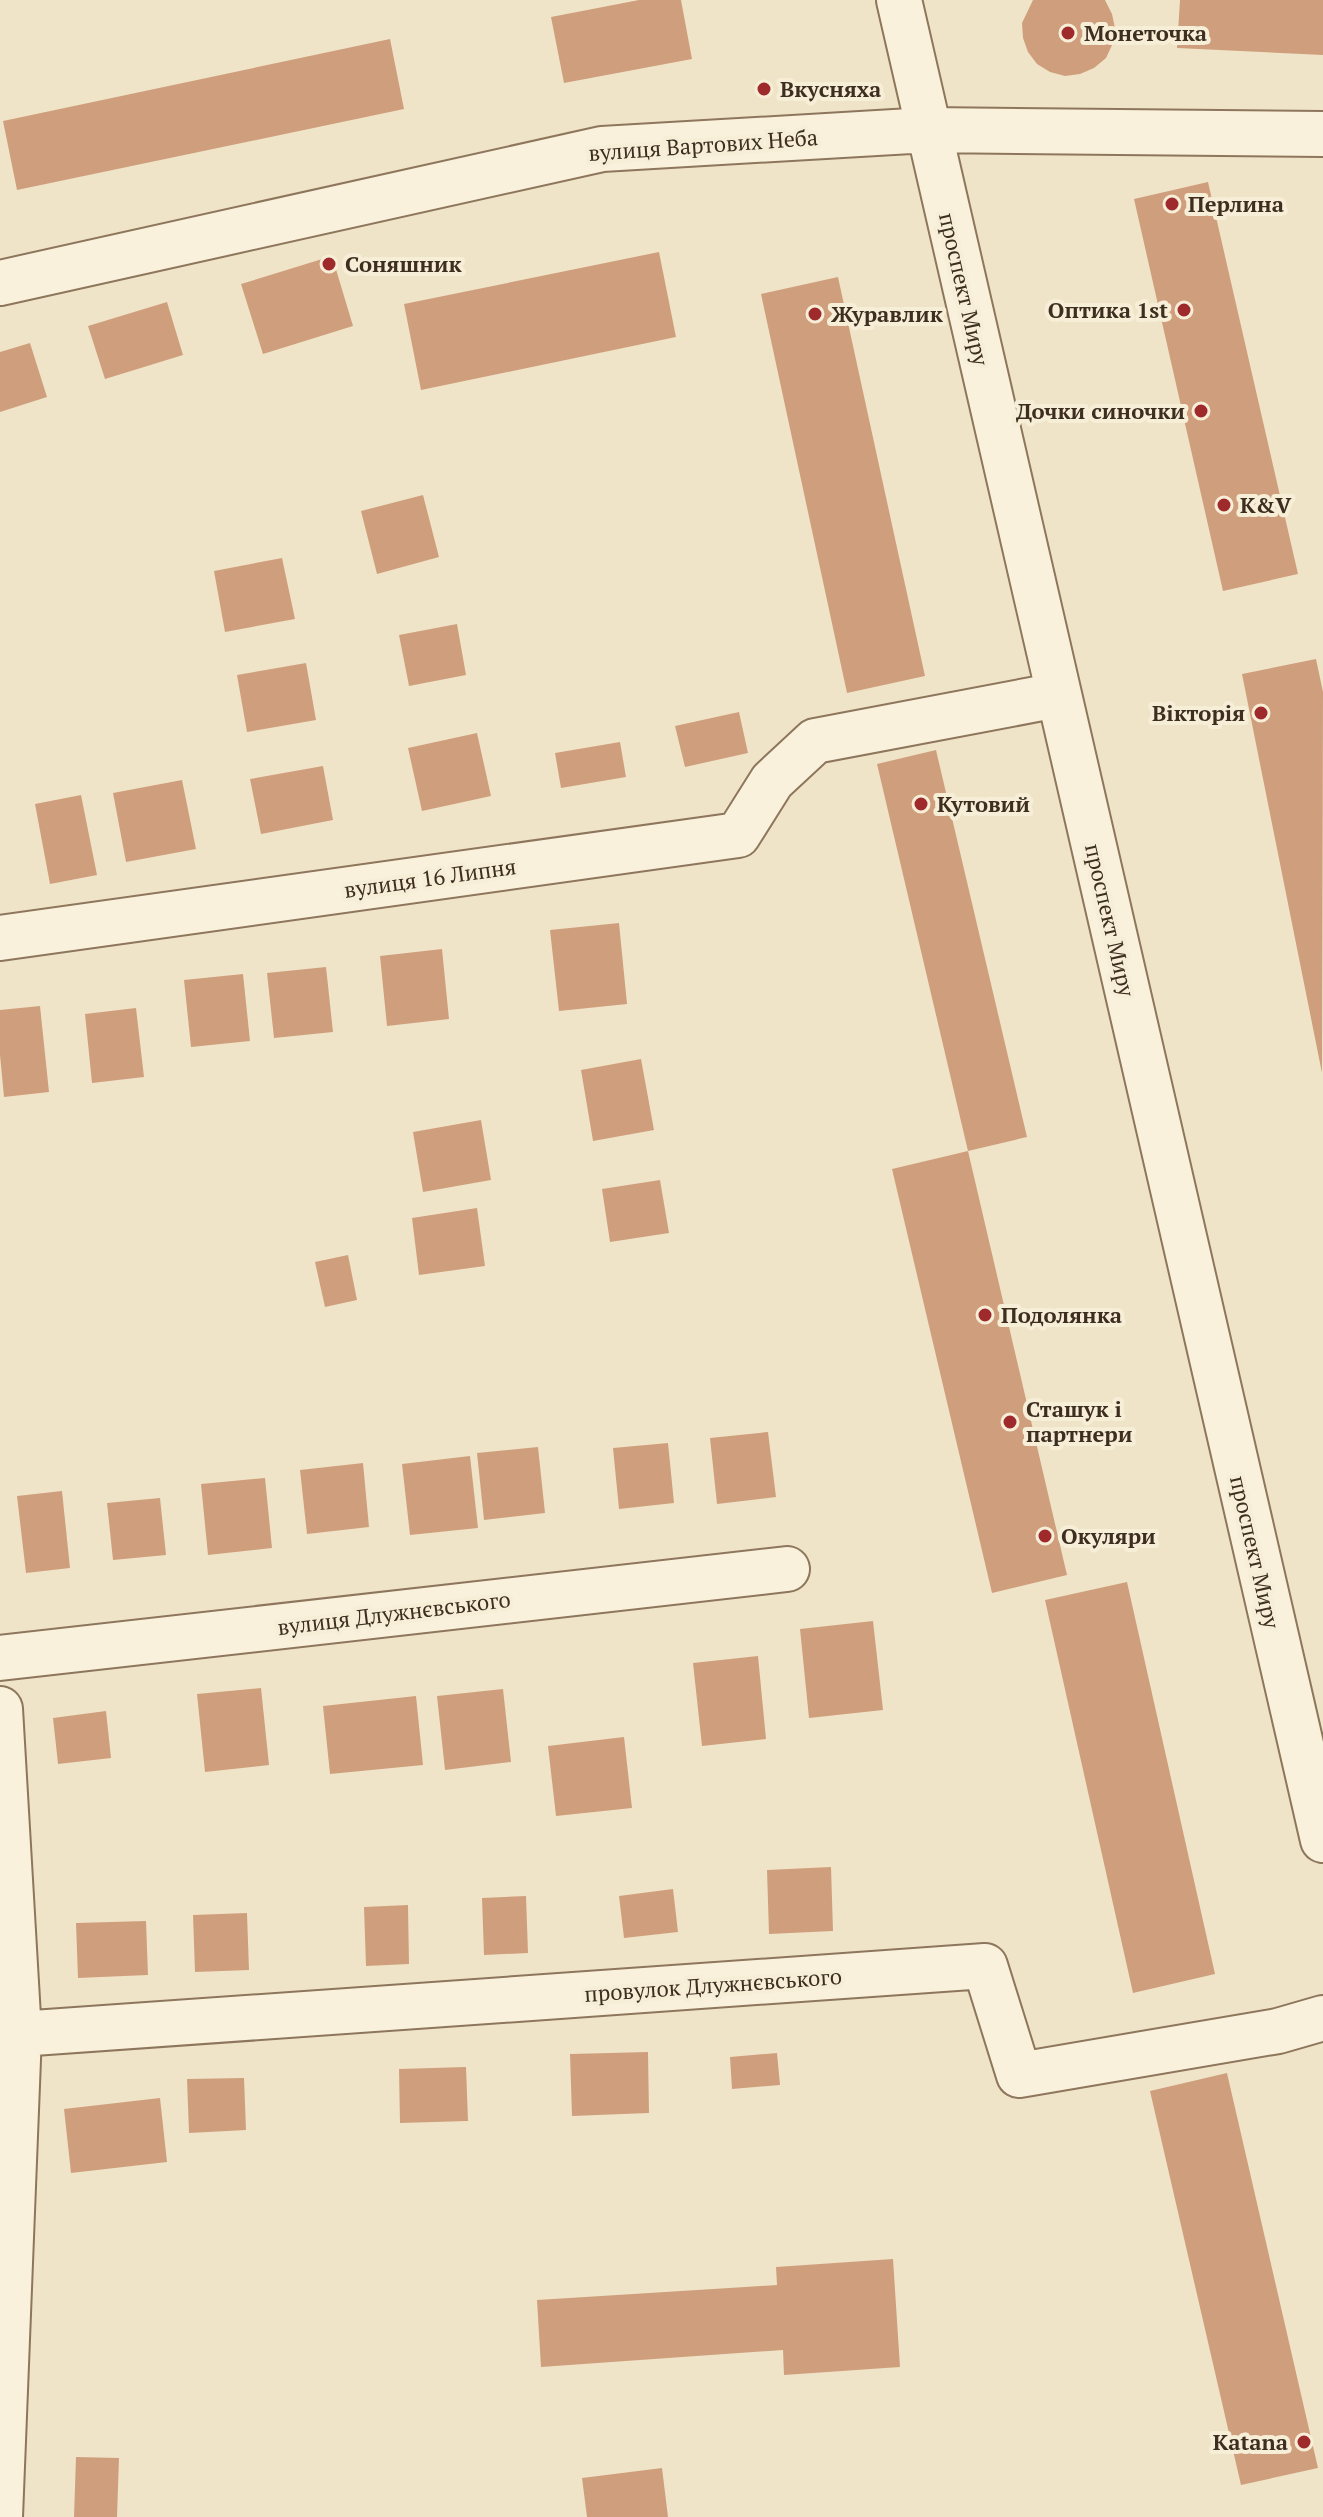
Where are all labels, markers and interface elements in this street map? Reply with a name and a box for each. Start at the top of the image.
place label: Монеточка [1084,18,1207,47]
marker: Монеточка [1059,24,1077,42]
place label: Вкусняха [780,74,881,103]
marker: Вкусняха [755,80,773,98]
street label: вулиця Вартових Неба [587,122,819,167]
place label: Перлина [1188,189,1284,218]
marker: Перлина [1163,195,1181,213]
street label: проспект Миру [933,210,996,369]
place label: Соняшник [345,249,463,278]
marker: Соняшник [320,255,338,273]
place label: Оптика 1st [1048,295,1168,324]
place label: Журавлик [831,299,944,328]
marker: Оптика 1st [1175,301,1193,319]
marker: Журавлик [806,305,824,323]
place label: Дочки синочки [1016,396,1185,425]
marker: Дочки синочки [1192,402,1210,420]
place label: K&V [1240,490,1292,519]
marker: K&V [1215,496,1233,514]
place label: Вікторія [1152,698,1245,727]
marker: Вікторія [1252,704,1270,722]
place label: Кутовий [937,789,1030,818]
marker: Кутовий [912,795,930,813]
street label: проспект Миру [1079,841,1142,1000]
street label: вулиця 16 Липня [342,851,518,904]
place label: Подолянка [1001,1300,1122,1329]
marker: Подолянка [976,1306,994,1324]
place label: Сташук і партнери [1026,1394,1133,1448]
marker: Сташук і партнери [1001,1413,1019,1431]
street label: проспект Миру [1224,1473,1287,1632]
place label: Окуляри [1061,1521,1156,1550]
marker: Окуляри [1036,1527,1054,1545]
street label: вулиця Длужнєвського [276,1584,512,1641]
street label: провулок Длужнєвського [583,1961,843,2008]
place label: Katana [1213,2427,1288,2456]
marker: Katana [1295,2433,1313,2451]

